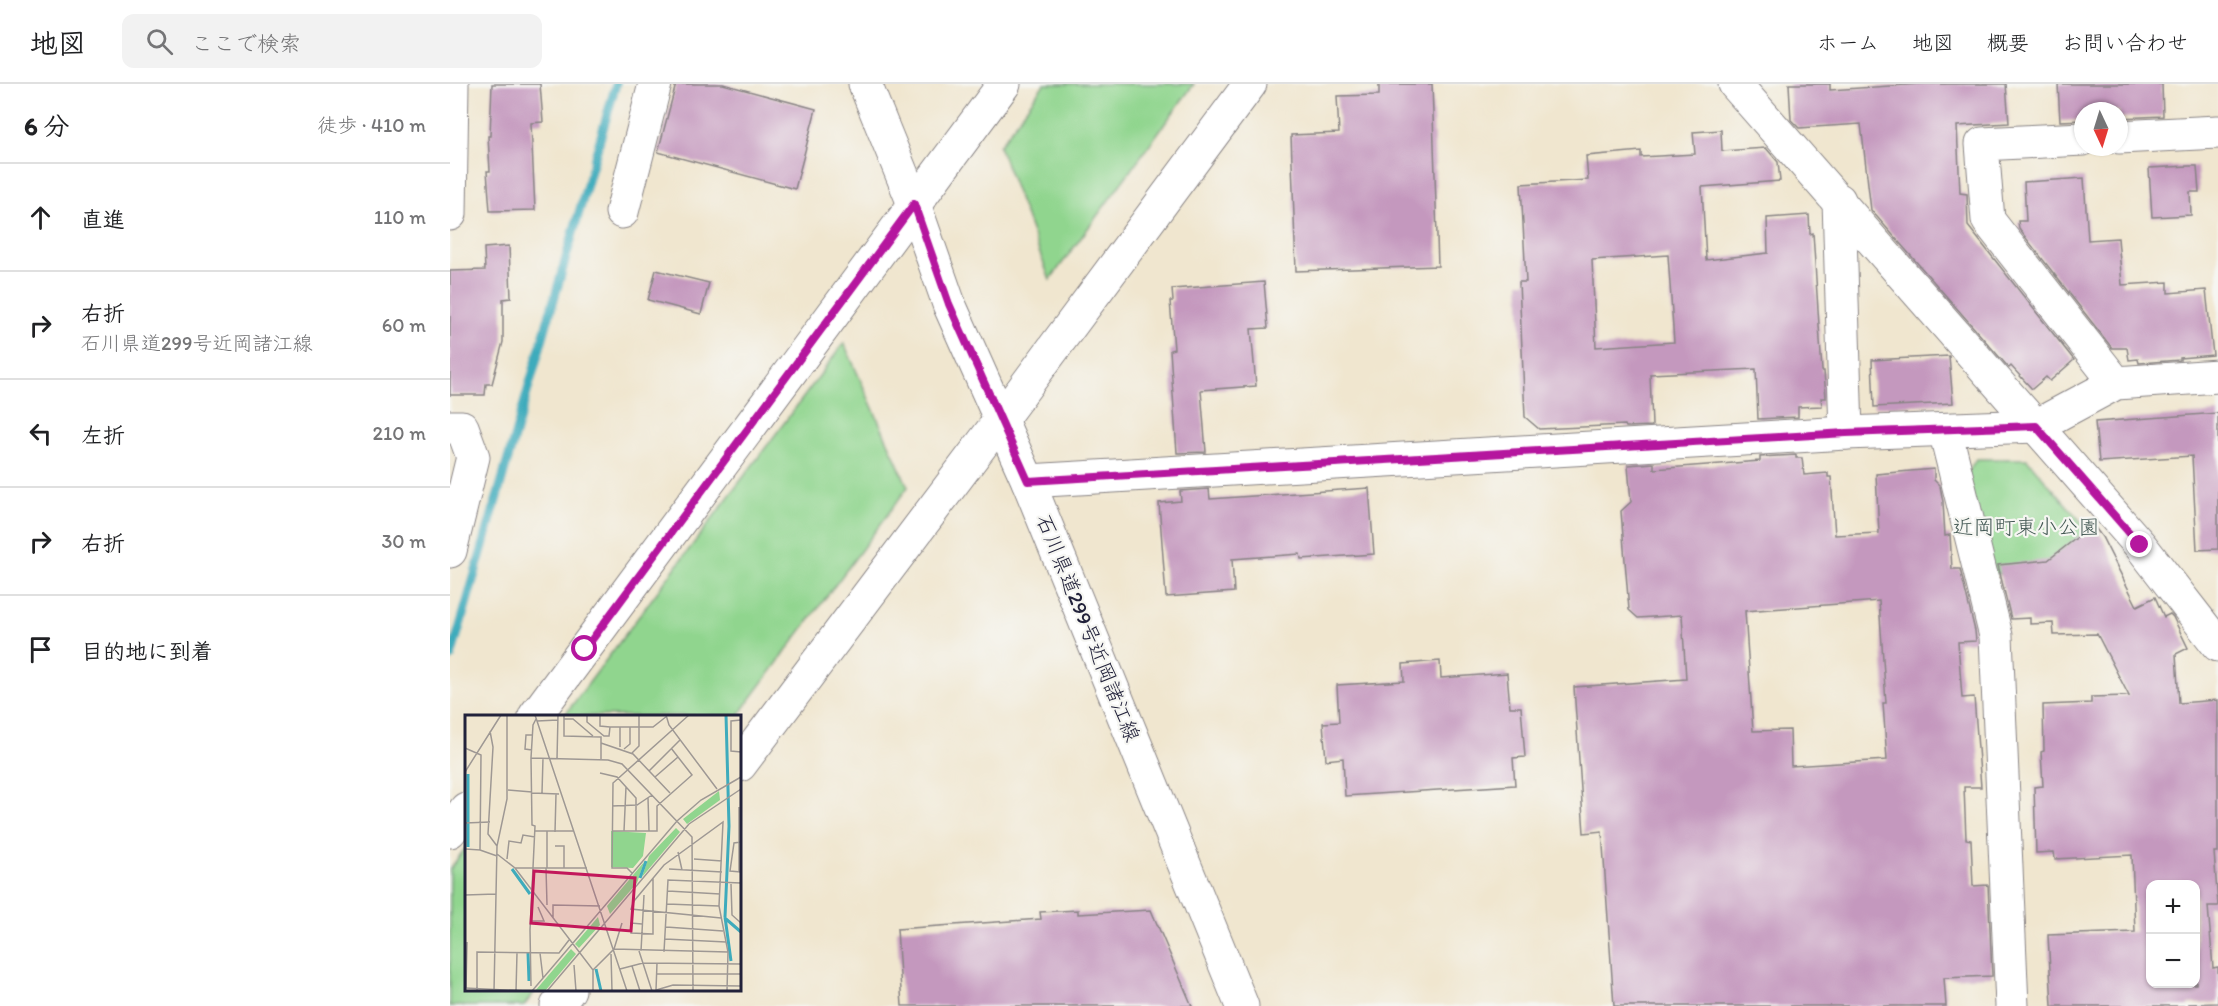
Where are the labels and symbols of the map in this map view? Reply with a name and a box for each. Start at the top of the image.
north arrow [2074,102,2128,156]
street label: 石川県道299号近岡諸江線 [1031,510,1146,745]
park label: 近岡町東小公園 [1953,514,2100,539]
route end [2126,531,2152,557]
route start [571,635,597,661]
inset map [465,715,741,991]

